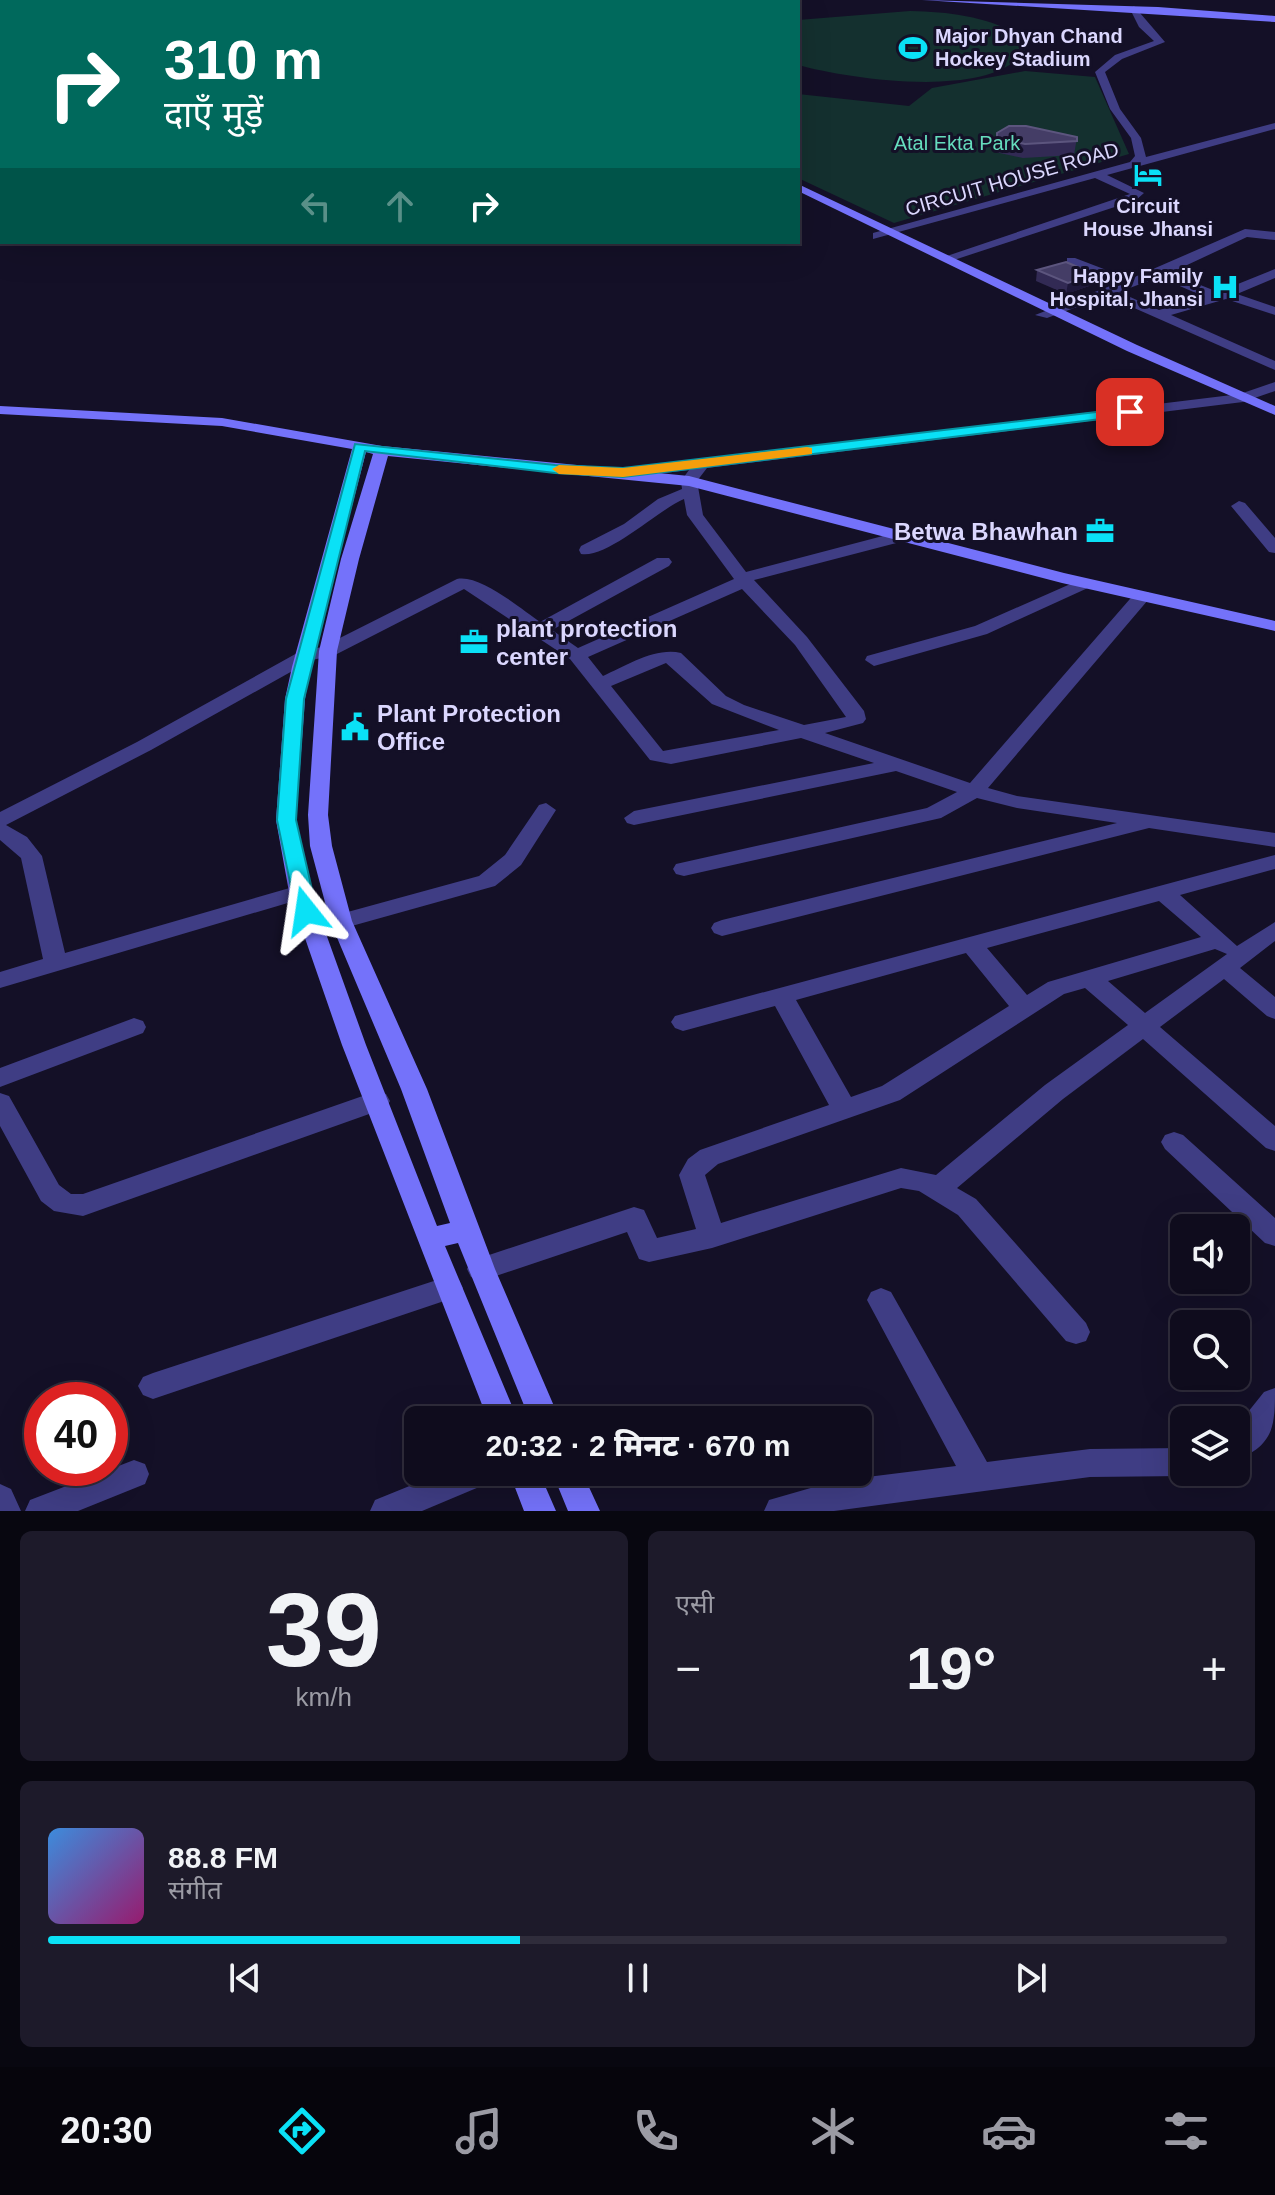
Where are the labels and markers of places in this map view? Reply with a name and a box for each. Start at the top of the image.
place label: Major Dhyan Chand Hockey Stadium [935,25,1123,70]
sports icon: Major Dhyan Chand Hockey Stadium [898,33,928,63]
hotel icon: Circuit House Jhansi [1133,160,1163,190]
place label: Circuit House Jhansi [1083,195,1213,240]
place label: Happy Family Hospital, Jhansi [1050,265,1204,310]
hospital icon: Happy Family Hospital, Jhansi [1210,272,1240,302]
pin [1096,378,1164,446]
office icon: Betwa Bhawhan [1085,516,1115,546]
place label: Betwa Bhawhan [894,518,1078,545]
place label: plant protection center [496,615,677,670]
office icon: plant protection center [459,627,489,657]
place label: Plant Protection Office [377,700,561,755]
public building icon: Plant Protection Office [340,712,370,742]

